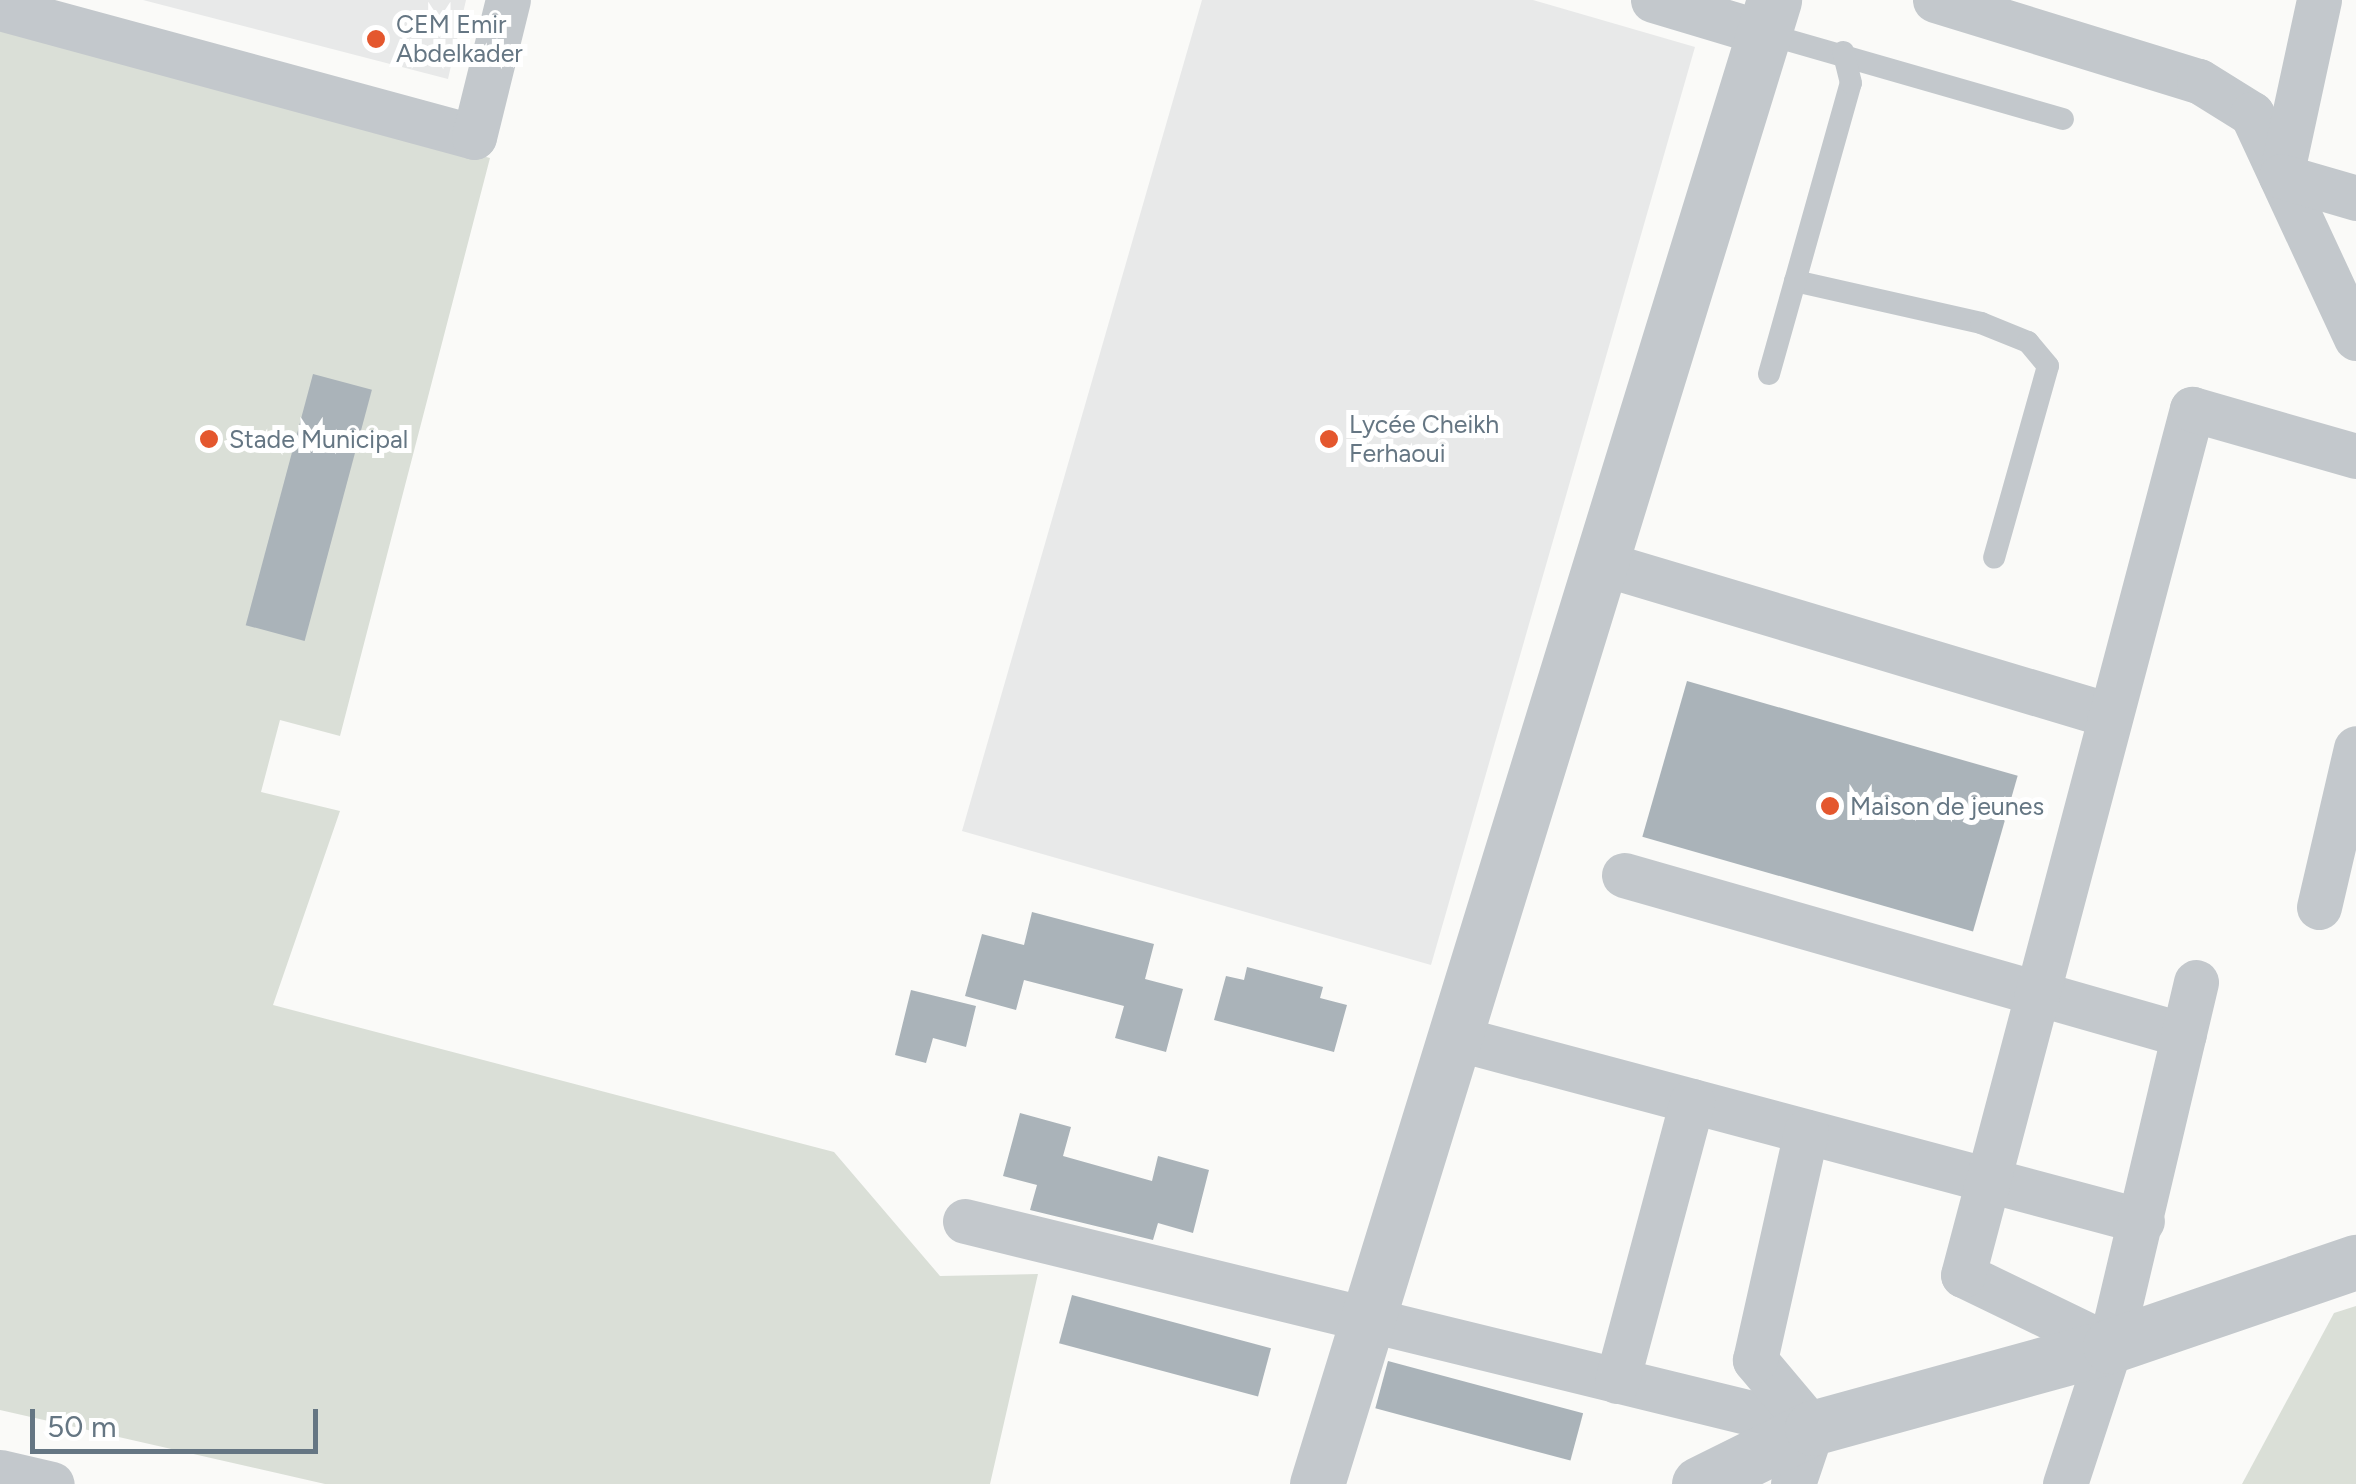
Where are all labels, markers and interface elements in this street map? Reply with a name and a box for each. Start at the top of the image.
place label: CEM Emir Abdelkader [396,10,523,69]
marker: CEM Emir Abdelkader [365,28,387,50]
place label: Lycée Cheikh Ferhaoui [1349,410,1499,469]
place label: Stade Municipal [229,424,408,454]
marker: Stade Municipal [198,428,220,450]
marker: Lycée Cheikh Ferhaoui [1318,428,1340,450]
place label: Maison de jeunes [1850,791,2044,821]
marker: Maison de jeunes [1819,795,1841,817]
scale bar [35,1389,322,1451]
text: 50 m [47,1408,116,1445]

